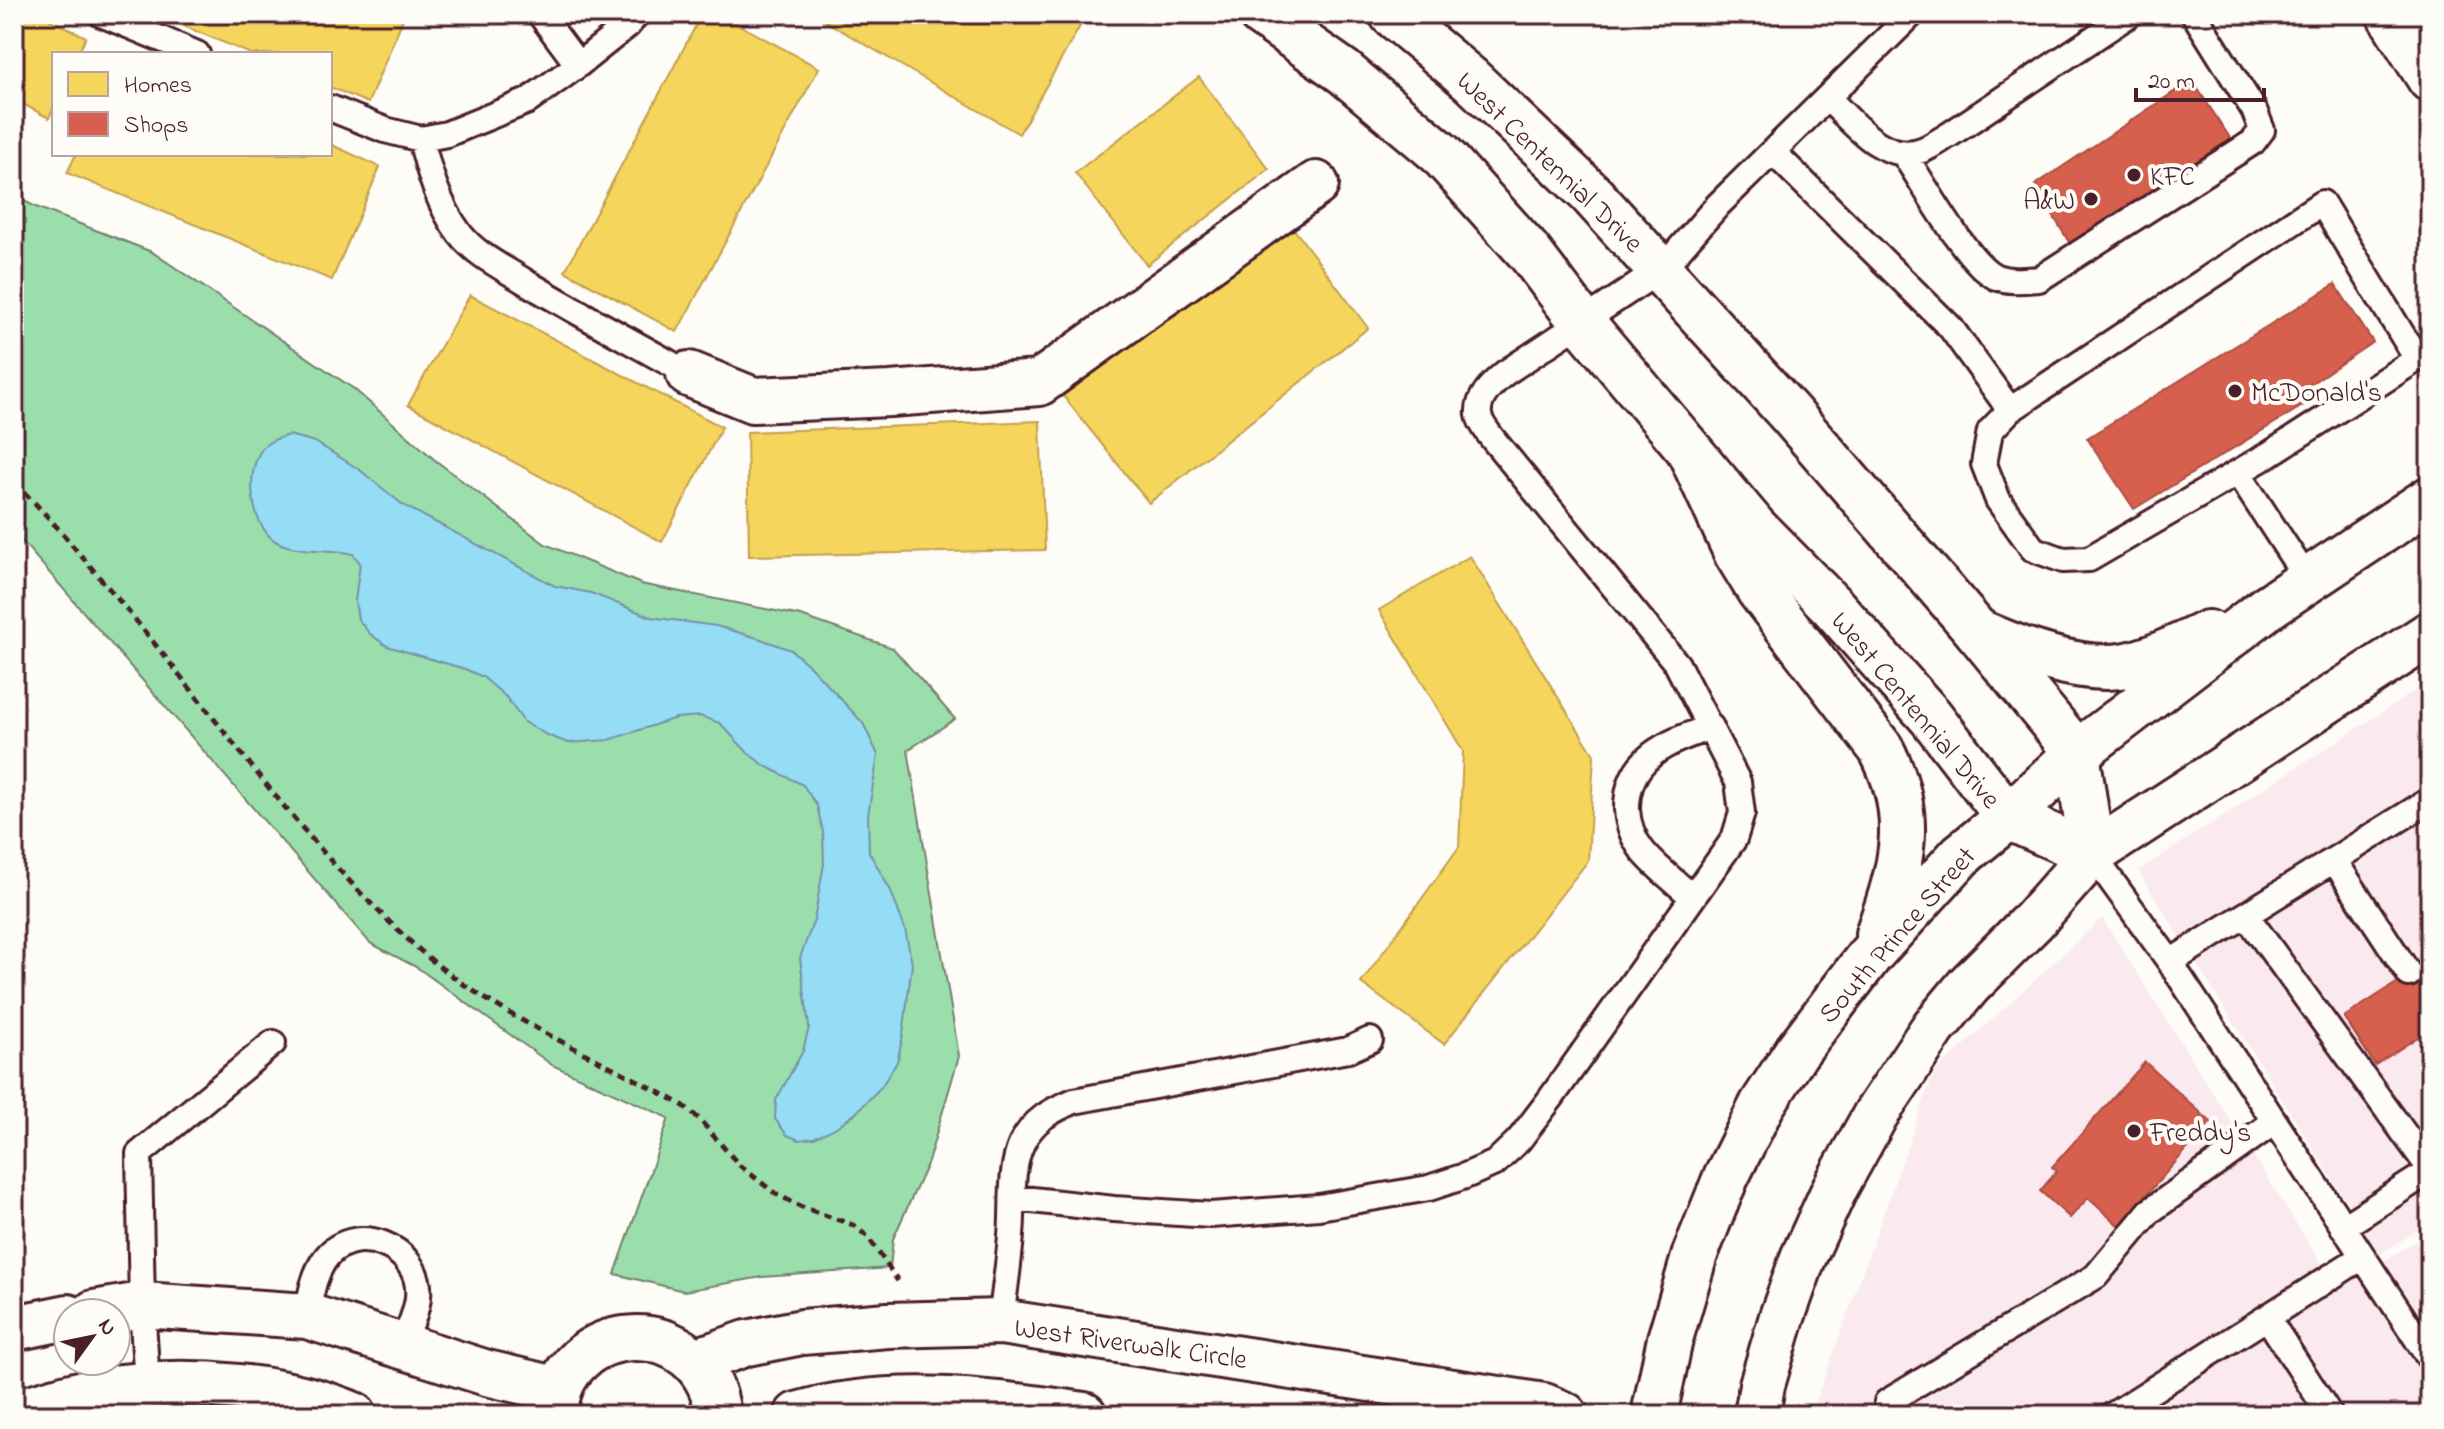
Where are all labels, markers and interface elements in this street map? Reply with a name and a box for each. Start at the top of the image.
legend [52,52,332,156]
scale bar [2136,52,2264,102]
street label: West Centennial Drive [1446,63,1652,264]
text: 20 m [2148,65,2195,100]
text: Homes [124,69,192,104]
text: Shops [124,109,189,144]
place label: KFC [2150,158,2195,199]
marker: KFC [2125,166,2143,184]
place label: A&W [2023,182,2075,223]
marker: A&W [2082,190,2100,208]
place label: McDonald's [2251,374,2382,415]
marker: McDonald's [2226,382,2244,400]
street label: West Centennial Drive [1819,604,2010,819]
street label: South Prince Street [1810,839,1987,1034]
place label: Freddy's [2149,1114,2251,1155]
marker: Freddy's [2125,1122,2143,1140]
north arrow [52,1297,132,1377]
street label: West Riverwalk Circle [1012,1309,1250,1382]
text: N [89,1313,124,1343]

